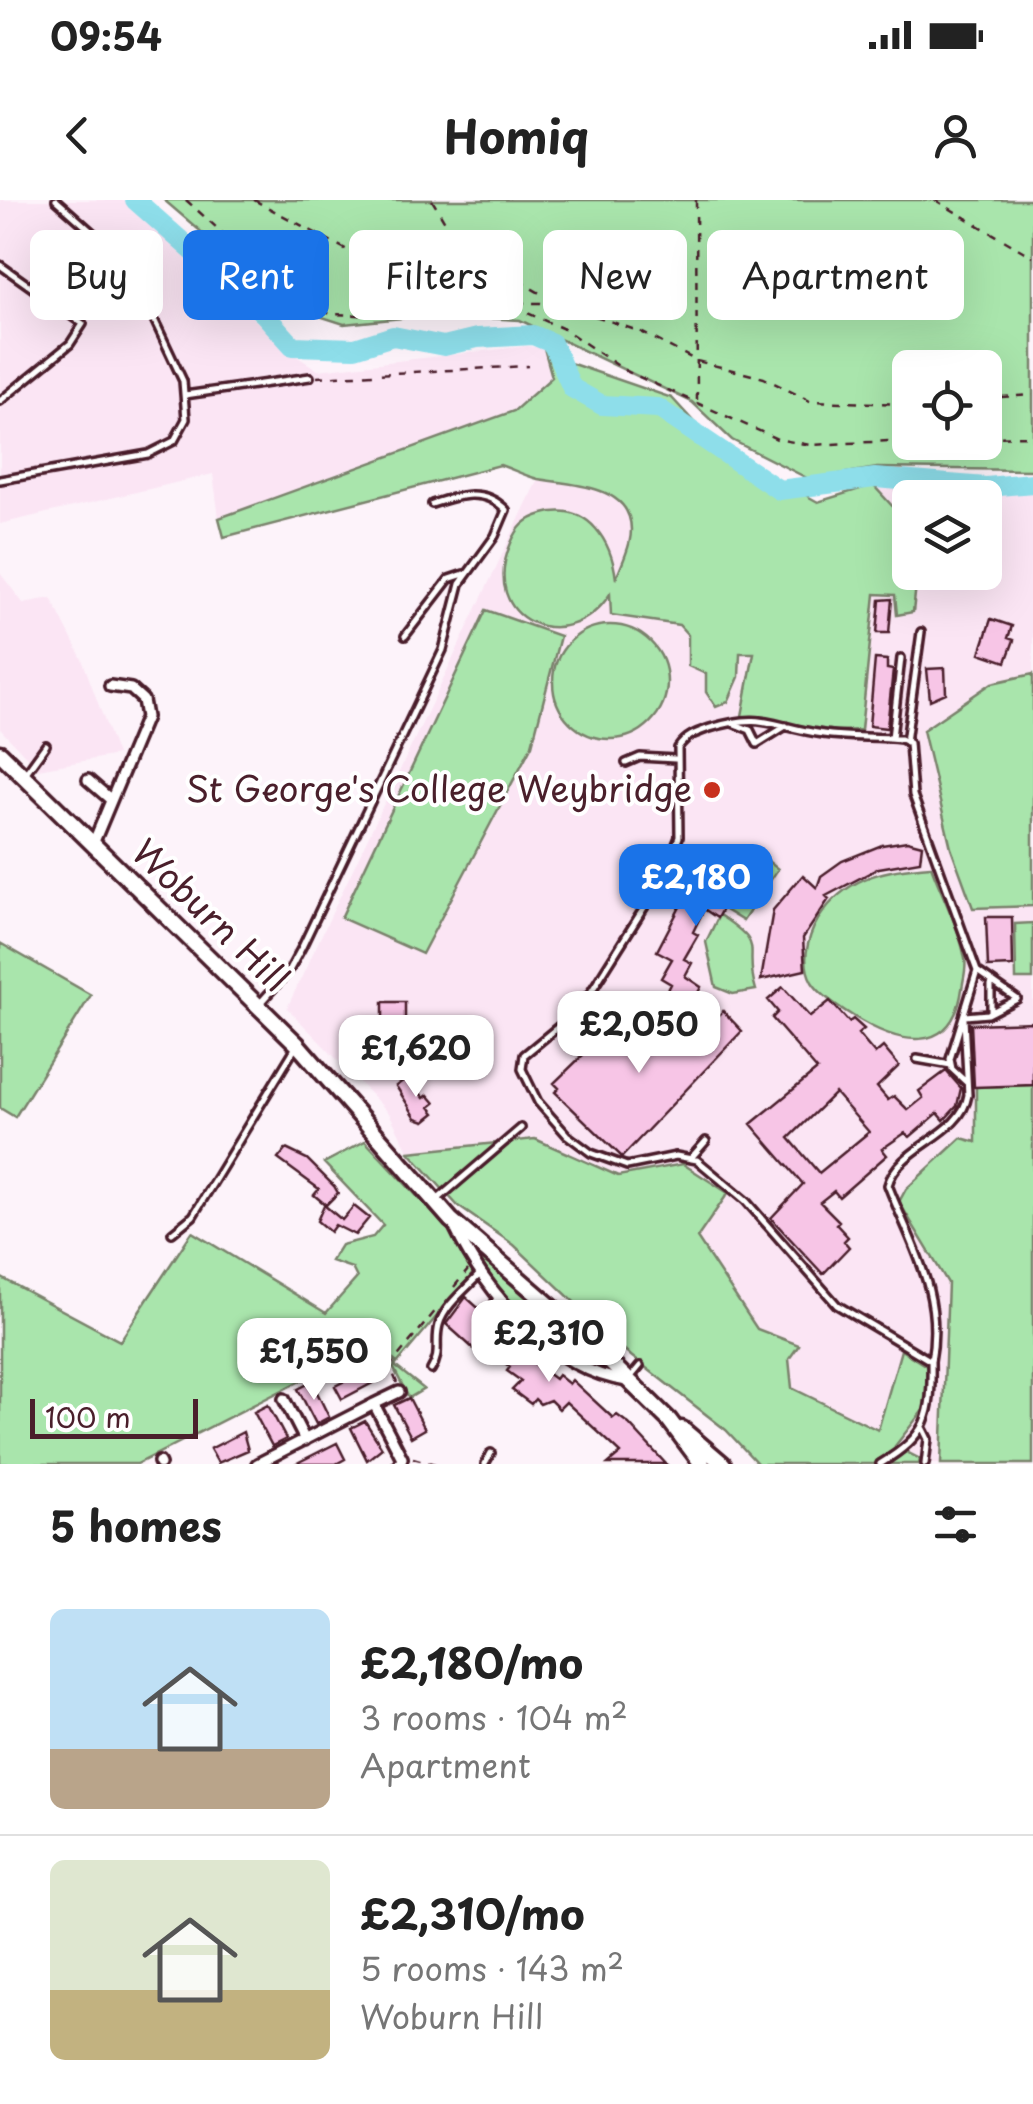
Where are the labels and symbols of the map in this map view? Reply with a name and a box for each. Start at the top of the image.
place label: St George's College Weybridge [186,761,692,814]
marker: St George's College Weybridge [701,779,723,801]
street label: Woburn Hill [121,826,302,1003]
pin: £2,180 [615,844,777,929]
pin: £2,050 [558,991,720,1076]
pin: £1,620 [335,1015,497,1100]
pin: £2,310 [468,1300,630,1385]
pin: £1,550 [233,1318,395,1403]
scale bar [30,1394,198,1438]

